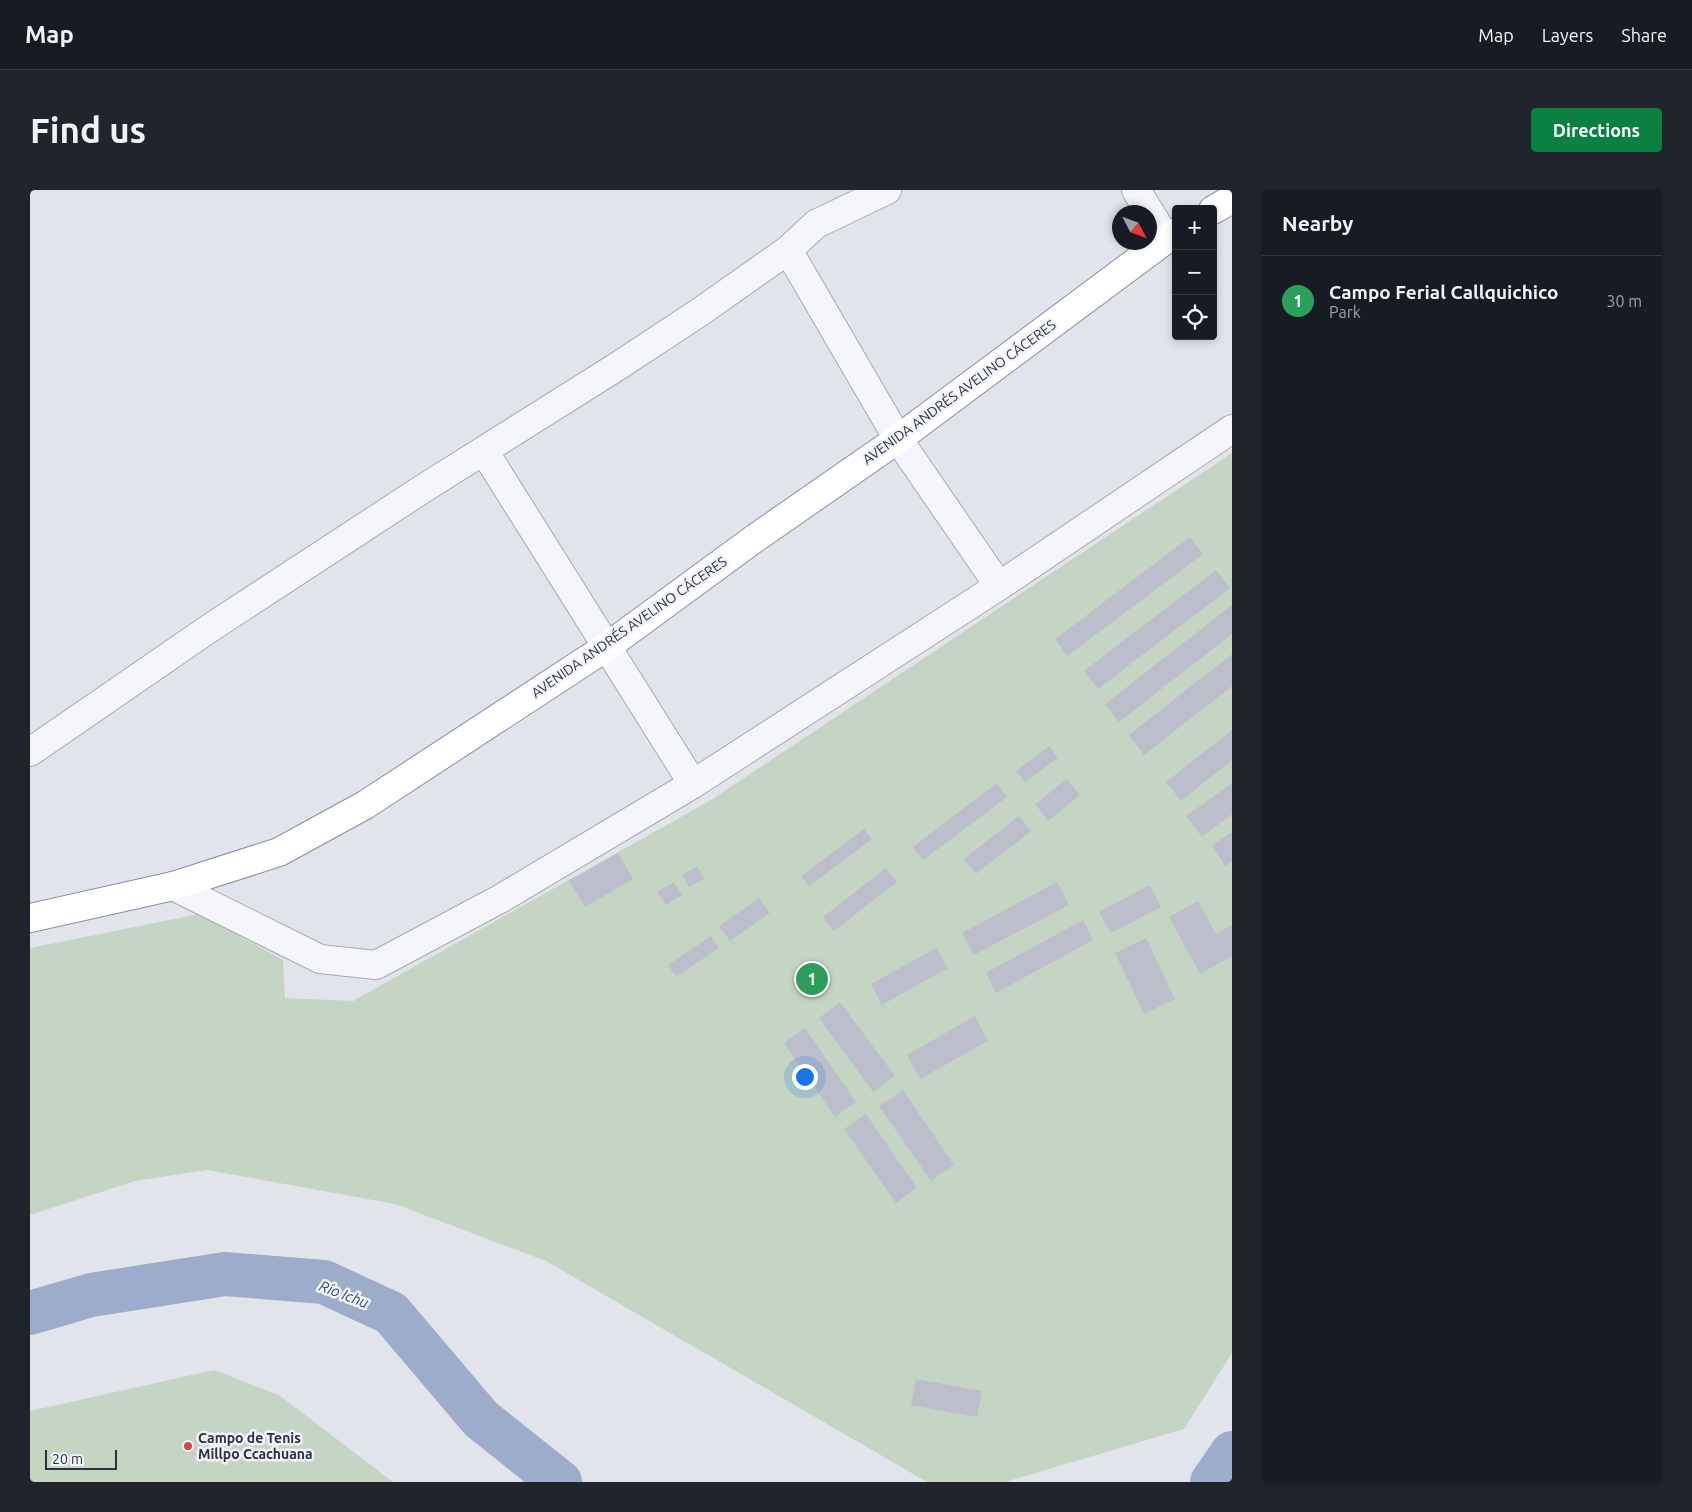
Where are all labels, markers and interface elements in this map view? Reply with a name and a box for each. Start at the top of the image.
text: Map [25,21,74,48]
text: Map [1478,25,1514,45]
text: Layers [1542,25,1593,45]
text: Share [1621,25,1667,45]
button: Directions [1531,108,1662,152]
text: Find us [30,110,146,150]
north arrow [1112,205,1157,250]
map controls [1172,205,1217,340]
button: + [1172,205,1217,250]
text: Nearby [1282,211,1353,235]
button: − [1172,250,1217,295]
text: Campo Ferial Callquichico [1329,281,1558,303]
text: 1 [1293,292,1303,310]
text: 30 m [1606,292,1642,310]
button: locate [1172,295,1217,340]
text: Park [1329,303,1361,321]
street label: AVENIDA ANDRÉS AVELINO CÁCERES [859,316,1059,468]
street label: AVENIDA ANDRÉS AVELINO CÁCERES [528,552,730,701]
pin: 1 [796,960,828,998]
your location [792,1064,818,1090]
water label: Río Ichu [317,1277,371,1311]
place label: Campo de Tenis Millpo Ccachuana [198,1430,313,1462]
marker: Campo de Tenis Millpo Ccachuana [182,1440,194,1452]
scale bar [45,1447,118,1470]
text: 20 m [52,1451,83,1467]

